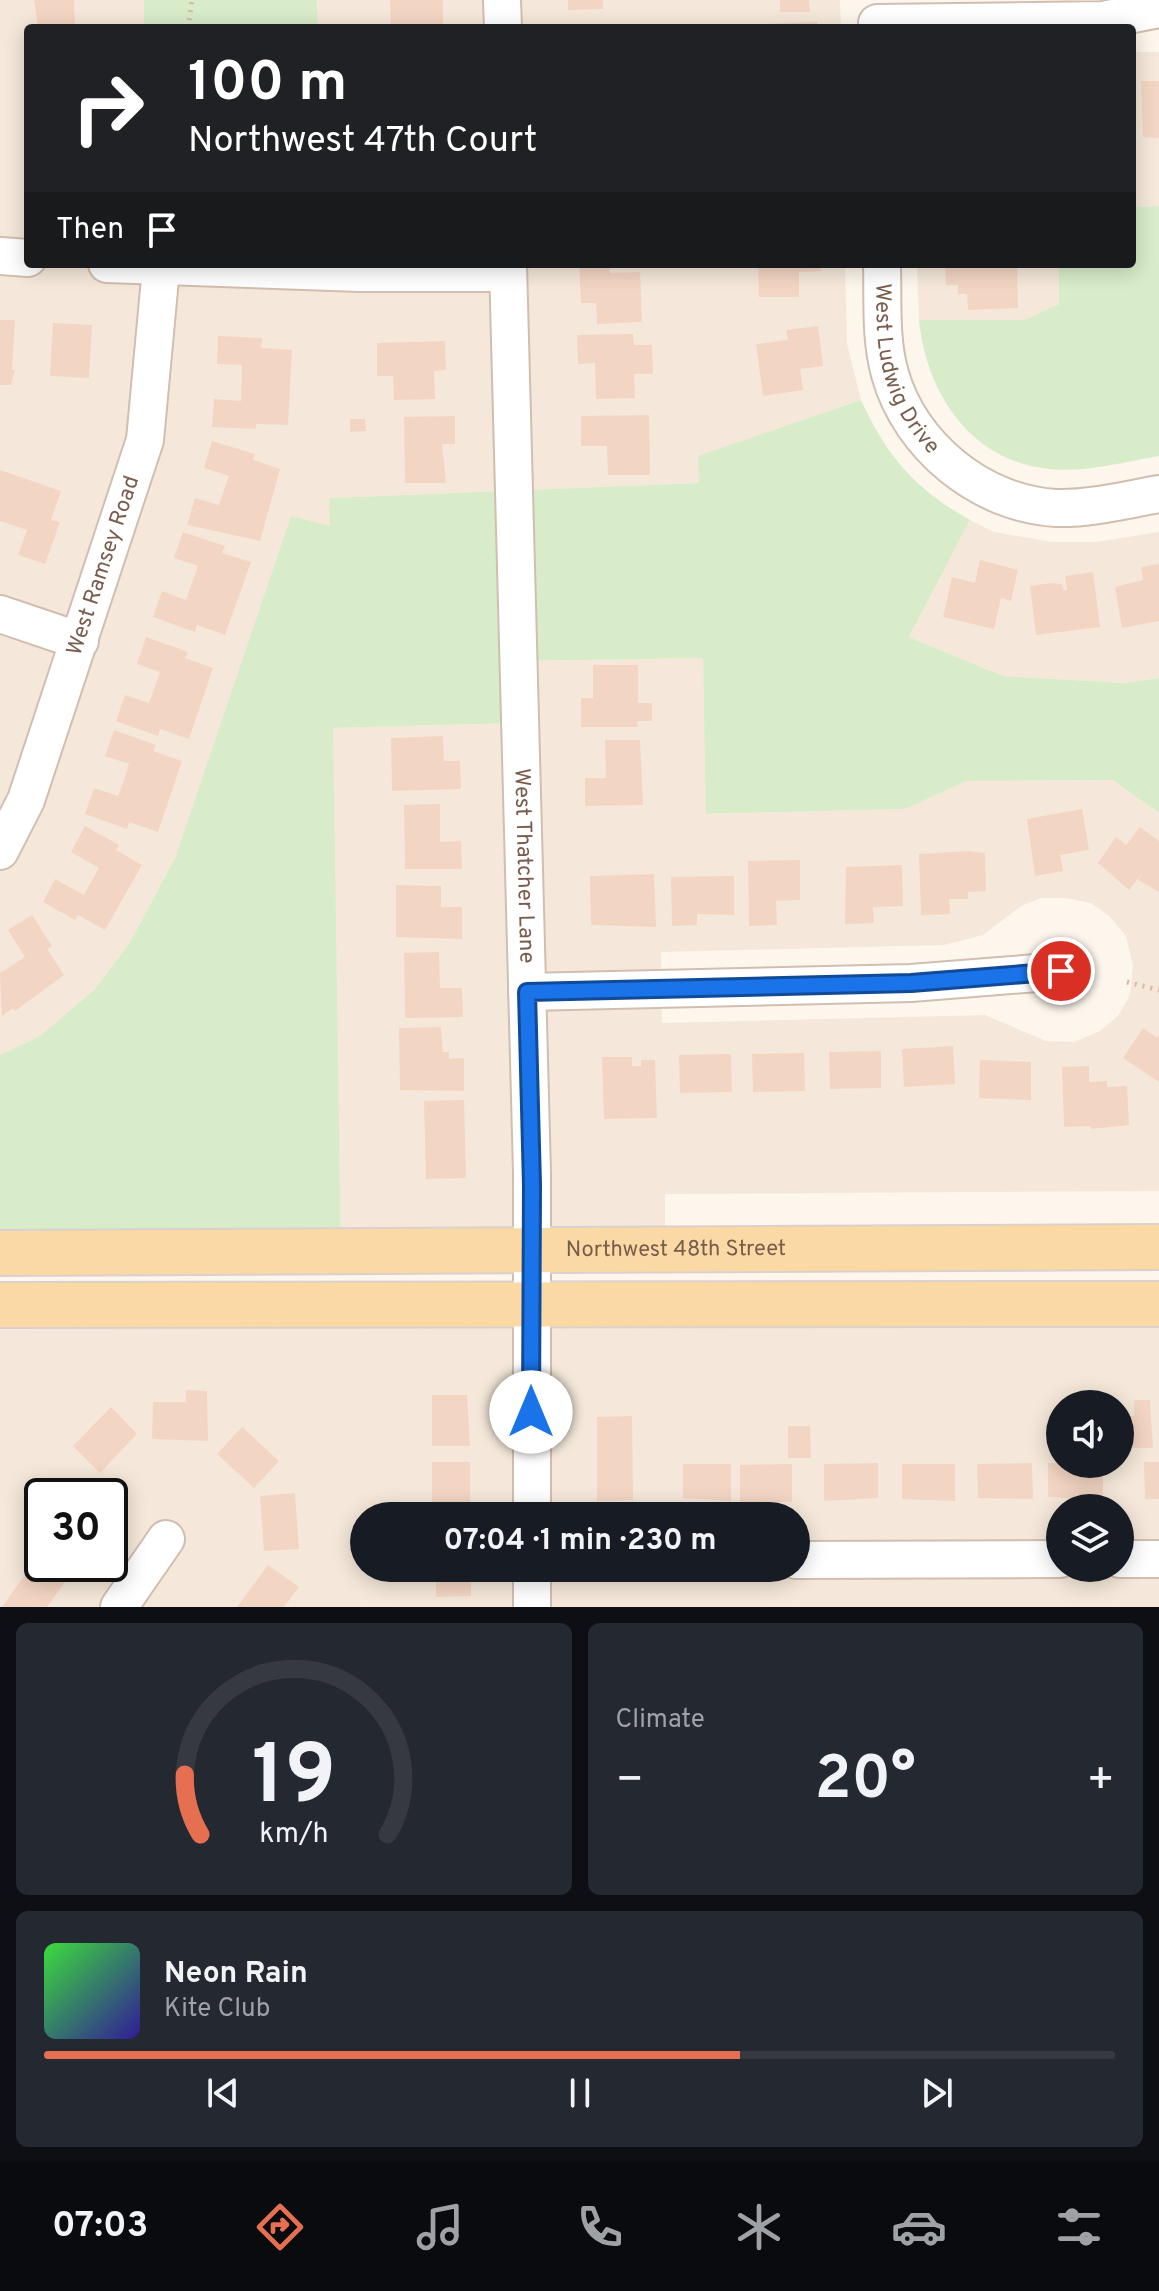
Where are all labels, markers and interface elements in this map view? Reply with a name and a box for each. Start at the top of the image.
text: 100 m [188,50,347,120]
icon: right [56,56,160,160]
text: Northwest 47th Court [188,119,537,165]
icon: arrive [140,208,184,252]
text: Then [56,212,124,249]
street label: West Ludwig Drive [869,283,945,460]
street label: West Ramsey Road [61,472,146,659]
street label: West Thatcher Lane [508,768,540,964]
pin [1027,937,1095,1005]
icon: arrive [1039,949,1083,993]
street label: Northwest 48th Street [566,1235,786,1264]
position arrow [489,1370,573,1454]
map controls [1046,1390,1134,1582]
button: sound [1046,1390,1134,1478]
speed limit sign: 30 [24,1478,128,1582]
button: layers [1046,1494,1134,1582]
text: 07:04 · 1 min · 230 m [444,1523,717,1560]
text: Climate [616,1704,705,1737]
text: 19 [252,1728,336,1833]
text: 20° [815,1744,916,1820]
text: − [616,1754,644,1810]
text: + [1087,1754,1115,1810]
text: km/h [259,1817,328,1853]
text: Neon Rain [164,1956,308,1993]
text: Kite Club [164,1993,270,2026]
icon: previous [201,2071,245,2115]
icon: pause [558,2071,602,2115]
icon: next [915,2071,959,2115]
icon: directions [252,2199,308,2255]
icon: music [412,2199,468,2255]
icon: phone [572,2199,628,2255]
icon: climate [731,2199,787,2255]
icon: car [891,2199,947,2255]
icon: filters [1051,2199,1107,2255]
text: 07:03 [52,2204,148,2250]

